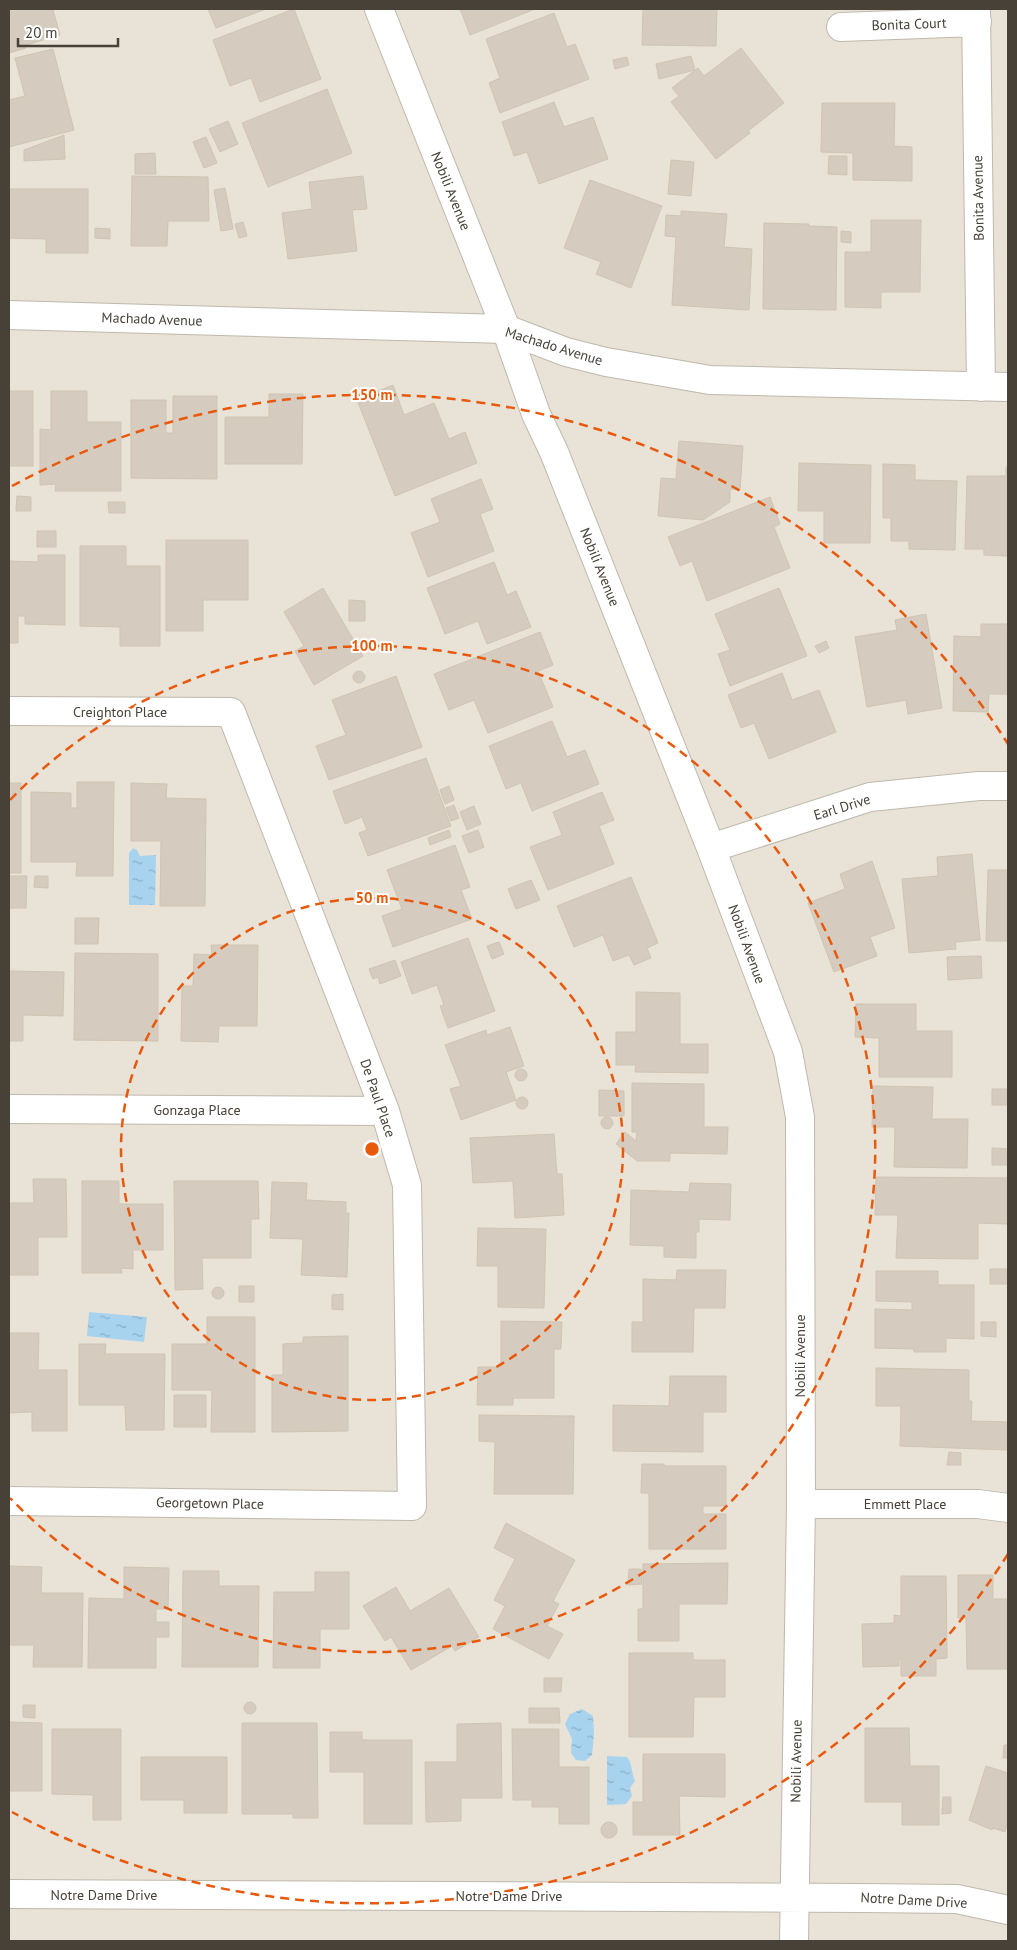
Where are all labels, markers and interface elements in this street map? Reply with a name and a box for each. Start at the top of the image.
street label: Bonita Court [871,14,947,34]
scale bar [18,15,118,47]
text: 20 m [25,23,58,42]
street label: Nobili Avenue [427,149,475,233]
street label: Bonita Avenue [968,155,988,241]
street label: Machado Avenue [101,308,203,330]
street label: Machado Avenue [503,323,605,369]
text: 150 m [351,385,393,404]
street label: Nobili Avenue [576,525,624,609]
text: 100 m [351,636,393,655]
street label: Creighton Place [73,703,167,721]
street label: Earl Drive [811,790,873,824]
text: 50 m [356,888,388,907]
street label: Nobili Avenue [724,902,770,986]
street label: De Paul Place [356,1056,400,1140]
street label: Gonzaga Place [153,1101,241,1119]
centre of rings [363,1140,381,1158]
street label: Nobili Avenue [791,1314,809,1398]
street label: Georgetown Place [156,1493,264,1513]
street label: Emmett Place [864,1495,946,1513]
street label: Nobili Avenue [786,1719,806,1803]
street label: Notre Dame Drive [51,1886,157,1904]
street label: Notre Dame Drive [456,1887,562,1905]
street label: Notre Dame Drive [860,1888,968,1912]

